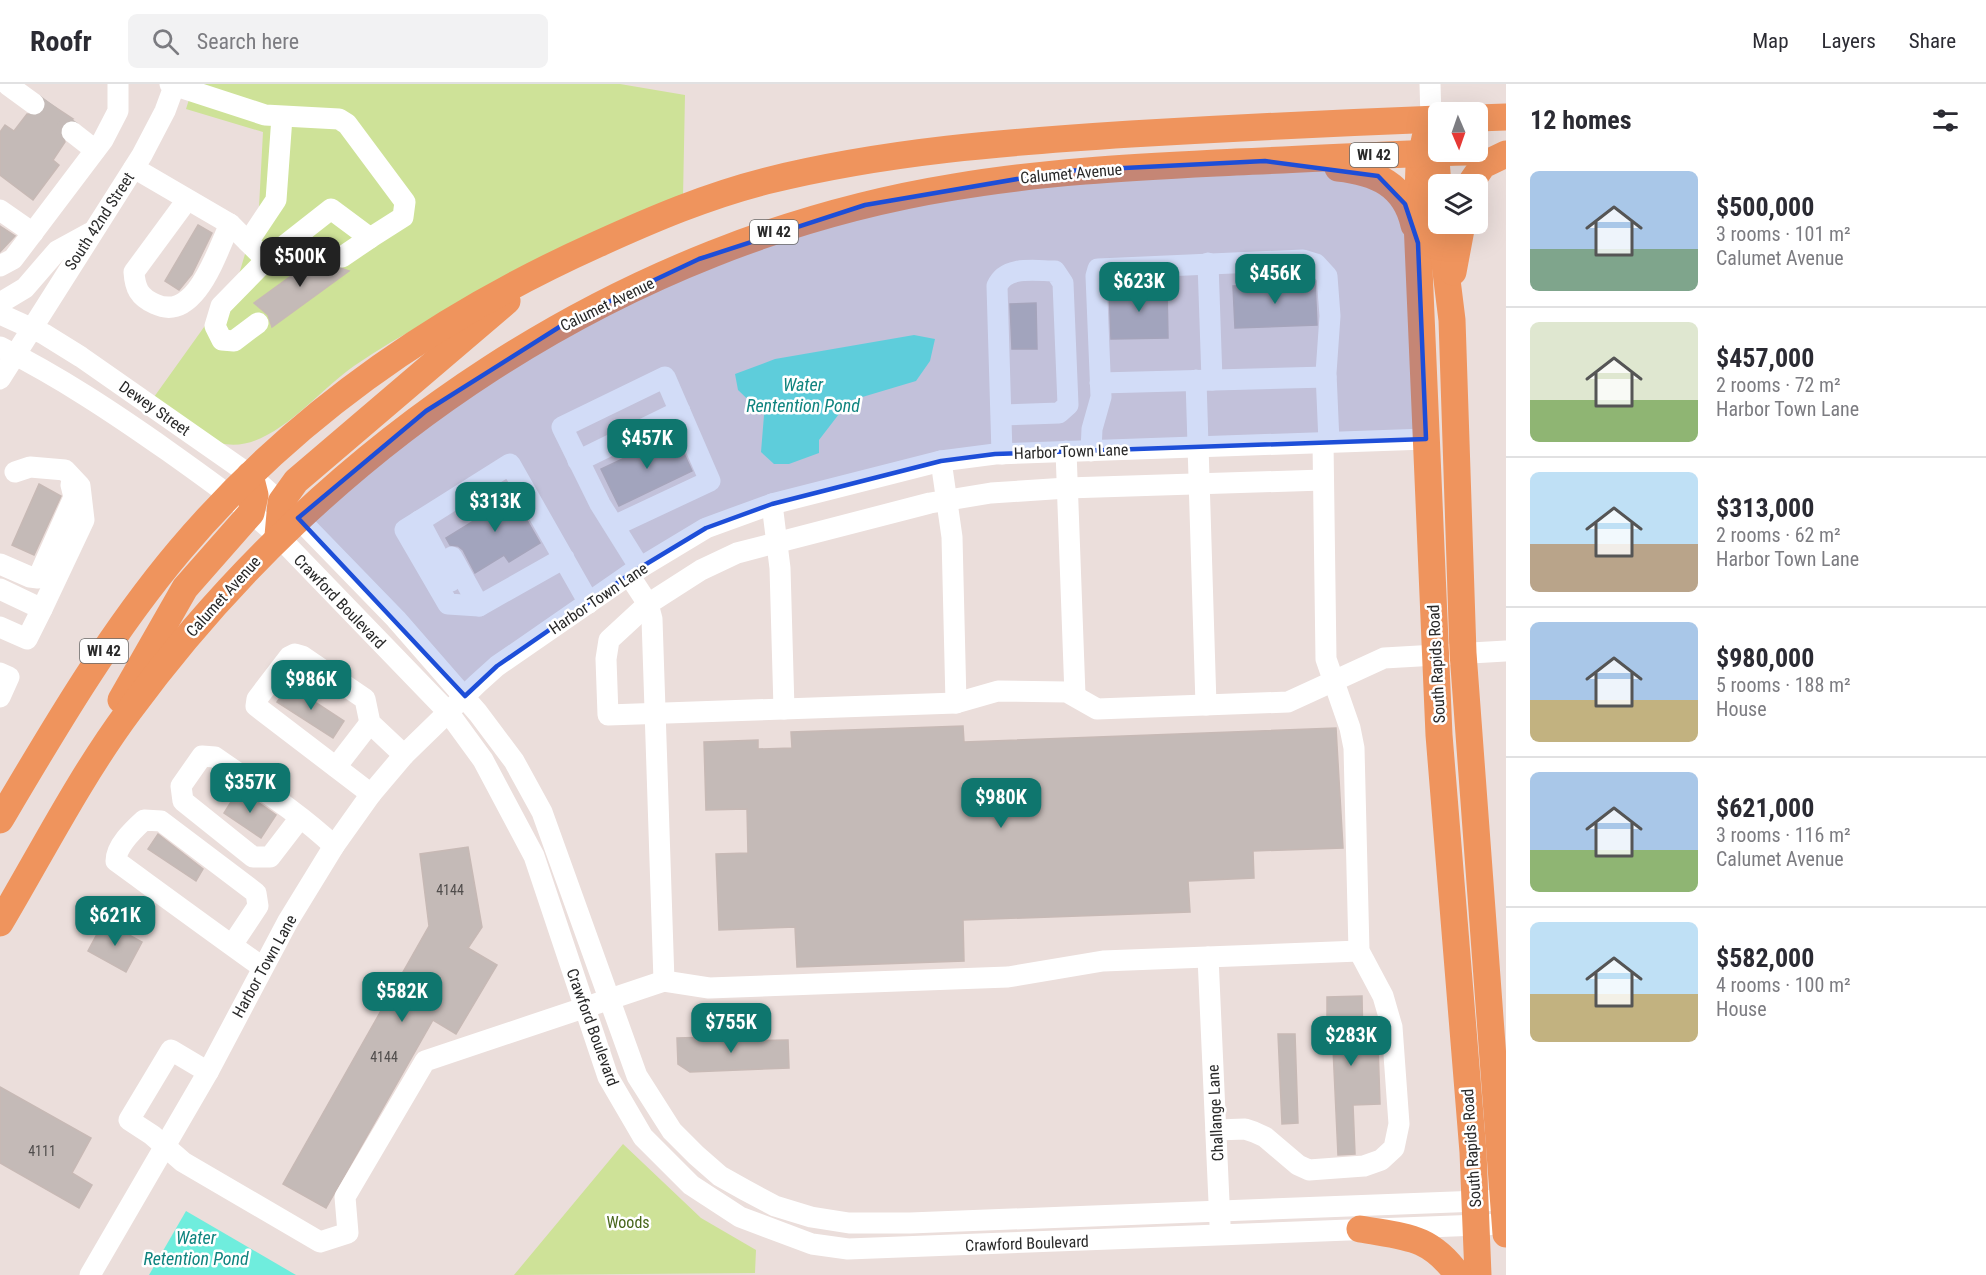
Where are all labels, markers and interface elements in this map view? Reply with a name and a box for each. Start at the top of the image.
search box [128,14,548,68]
text: Roofr [30,25,92,58]
icon: search [149,25,182,58]
text: Search here [197,29,299,54]
text: Map [1752,29,1789,53]
text: Layers [1822,29,1876,53]
text: Share [1909,29,1956,53]
north arrow [1428,102,1488,162]
map controls [1428,102,1488,234]
icon: filters [1929,104,1962,137]
text: 12 homes [1530,105,1632,135]
road number: WI 42 [1350,143,1398,167]
street label: Calumet Avenue [1019,160,1123,187]
street label: South 42nd Street [61,169,138,274]
button: layers [1428,174,1488,234]
text: $500,000 [1716,192,1814,222]
icon: home [1578,195,1650,267]
road number: WI 42 [750,220,798,244]
text: 3 rooms · 101 m² [1716,222,1851,246]
pin: $500K [258,237,342,288]
text: $500K [274,244,326,268]
text: Calumet Avenue [1716,246,1844,270]
pin: $456K [1233,254,1317,305]
text: $456K [1249,261,1301,285]
pin: $623K [1097,262,1181,313]
text: $623K [1113,269,1165,293]
street label: Calumet Avenue [557,274,657,335]
text: $457,000 [1716,343,1814,373]
icon: home [1578,346,1650,418]
text: 2 rooms · 72 m² [1716,373,1841,397]
water label: Water Rentention Pond [746,374,860,416]
street label: Dewey Street [116,377,194,440]
text: Harbor Town Lane [1716,397,1859,421]
pin: $457K [605,419,689,470]
text: $457K [621,426,673,450]
street label: Harbor Town Lane [1013,440,1129,463]
pin: $313K [453,482,537,533]
text: $313K [469,489,521,513]
text: $313,000 [1716,493,1814,523]
icon: home [1578,496,1650,568]
text: 2 rooms · 62 m² [1716,523,1841,547]
text: Harbor Town Lane [1716,547,1859,571]
street label: Crawford Boulevard [290,550,389,652]
street label: Calumet Avenue [182,552,265,641]
street label: Harbor Town Lane [545,559,651,638]
street label: South Rapids Road [1424,604,1449,724]
road number: WI 42 [80,639,128,663]
text: $980,000 [1716,643,1814,673]
icon: home [1578,646,1650,718]
pin: $986K [269,660,353,711]
text: $986K [285,667,337,691]
text: 5 rooms · 188 m² [1716,673,1851,697]
text: House [1716,697,1767,721]
pin: $357K [208,763,292,814]
text: $357K [224,770,276,794]
pin: $980K [959,778,1043,829]
text: $980K [975,785,1027,809]
text: $621,000 [1716,793,1814,823]
icon: home [1578,796,1650,868]
text: 3 rooms · 116 m² [1716,823,1851,847]
text: Calumet Avenue [1716,847,1844,871]
house number: 4144 [436,882,464,898]
pin: $621K [73,896,157,947]
text: $621K [89,903,141,927]
street label: Harbor Town Lane [228,912,301,1021]
text: $582,000 [1716,943,1814,973]
icon: home [1578,946,1650,1018]
street label: Crawford Boulevard [562,966,623,1089]
pin: $582K [360,972,444,1023]
text: 4 rooms · 100 m² [1716,973,1851,997]
text: $582K [376,979,428,1003]
text: House [1716,997,1767,1021]
pin: $755K [689,1003,773,1054]
text: $755K [705,1010,757,1034]
pin: $283K [1309,1016,1393,1067]
text: $283K [1325,1023,1377,1047]
house number: 4144 [370,1049,398,1065]
street label: Challange Lane [1203,1064,1228,1162]
street label: South Rapids Road [1458,1088,1485,1208]
house number: 4111 [28,1143,56,1159]
park label: Woods [606,1213,650,1232]
water label: Water Retention Pond [143,1227,249,1269]
street label: Crawford Boulevard [965,1232,1089,1255]

